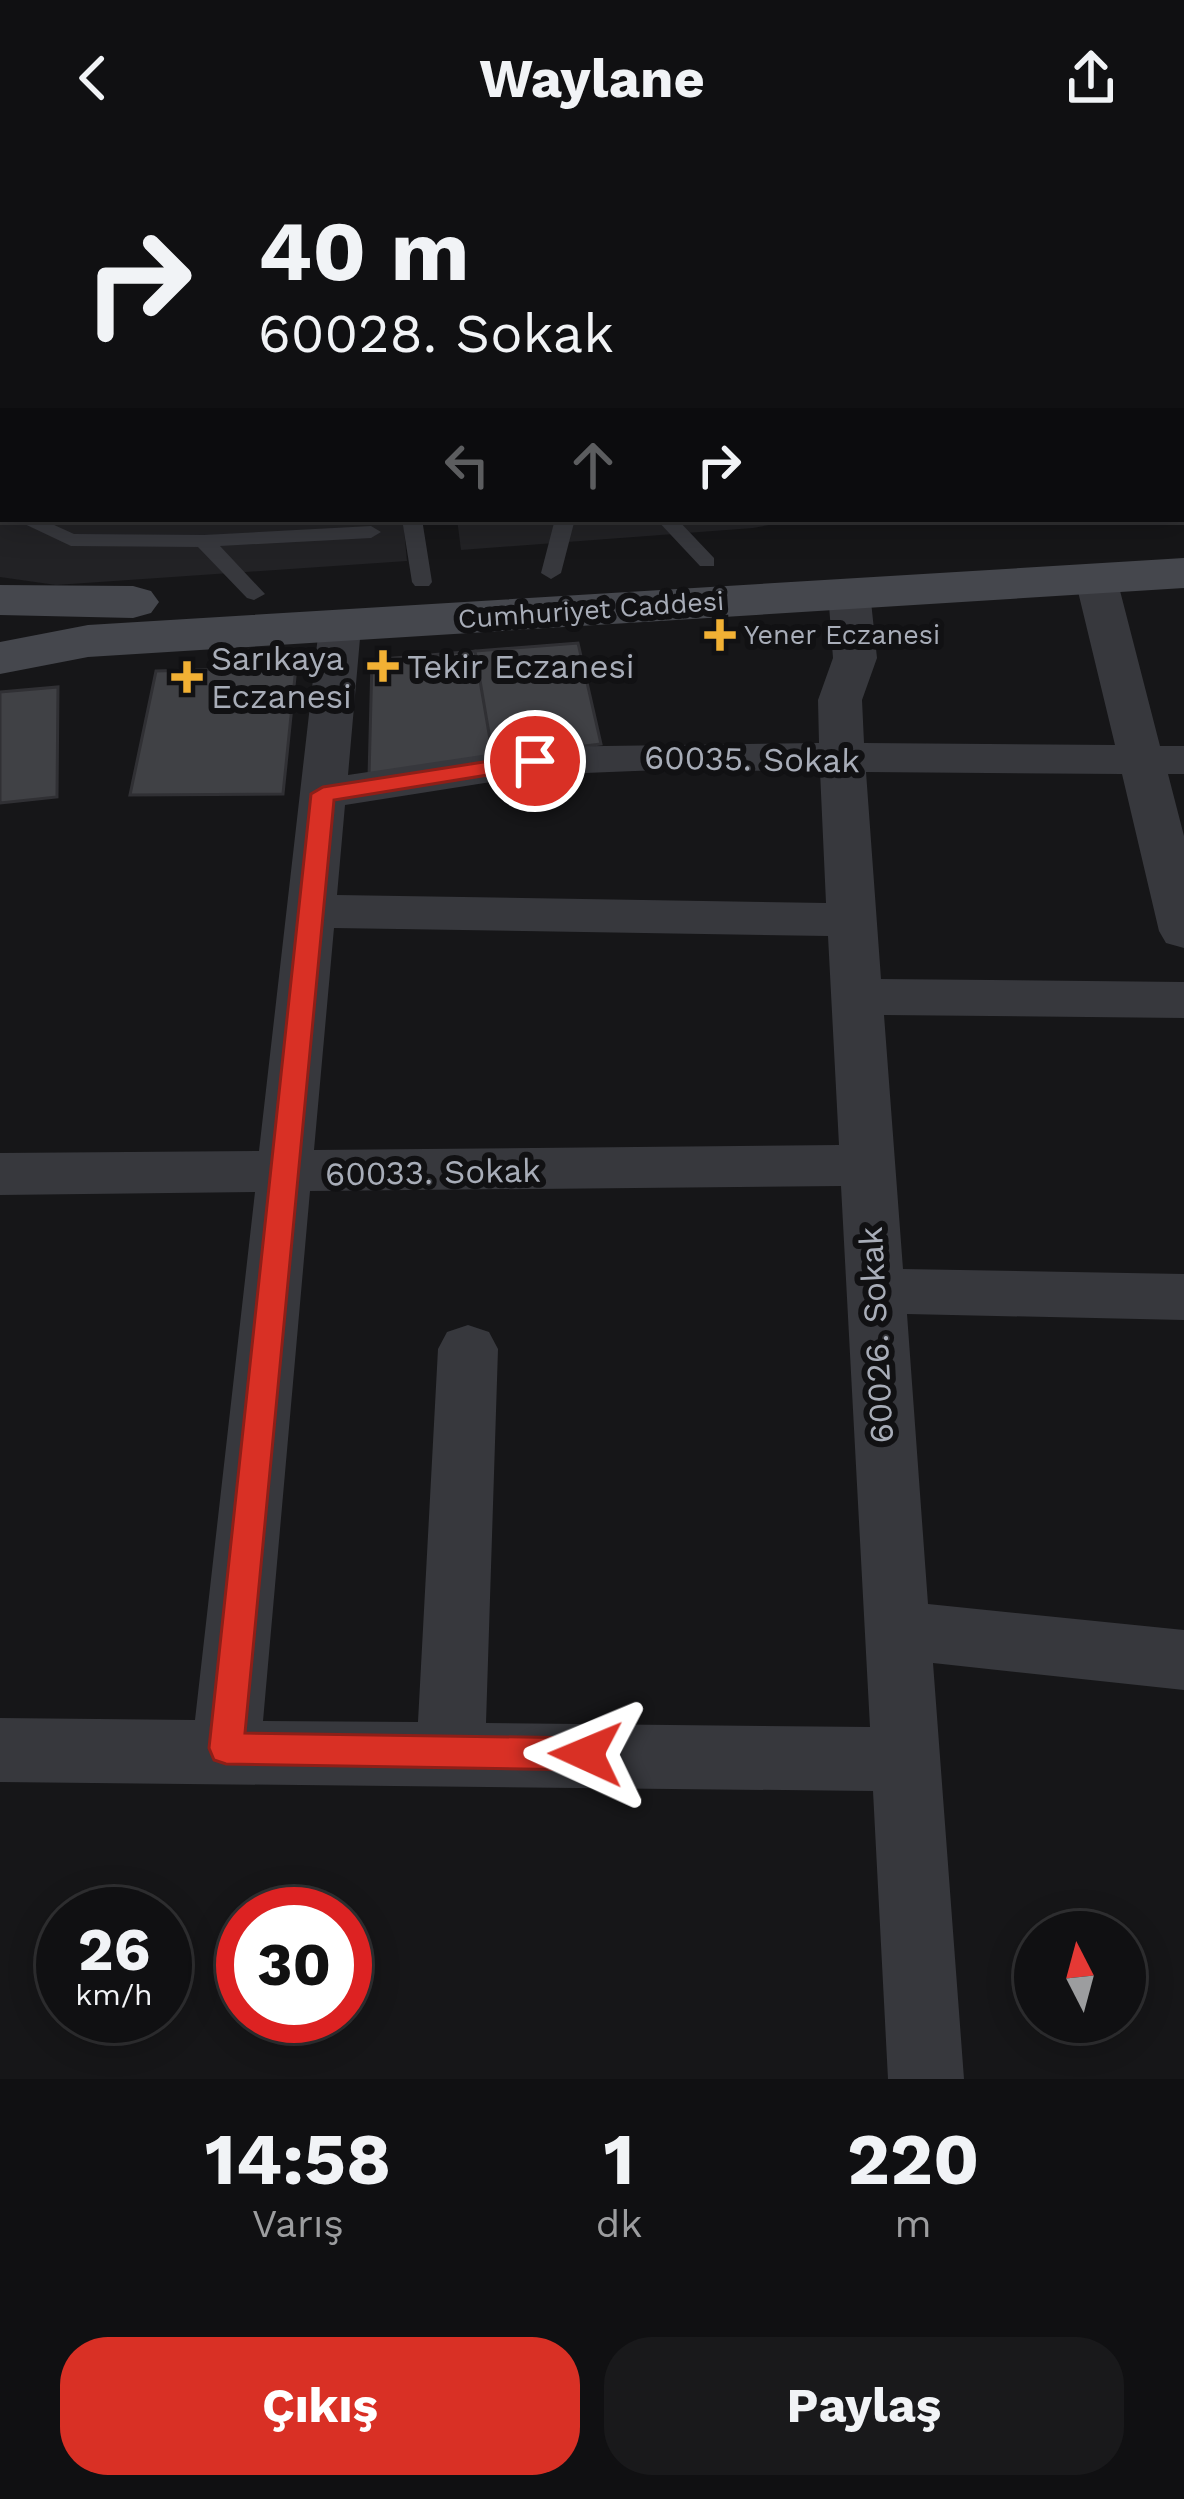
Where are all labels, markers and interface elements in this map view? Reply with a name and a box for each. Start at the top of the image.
icon: back [60,45,126,111]
icon: share [1058,45,1124,111]
text: Waylane [479,47,705,110]
text: 40 m [258,202,469,300]
icon: right [60,204,216,360]
text: 60028. Sokak [258,302,614,365]
icon: left [434,432,500,498]
icon: ahead [560,432,626,498]
icon: right [686,432,752,498]
street label: Cumhuriyet Caddesi [457,585,725,635]
place label: Yener Eczanesi [744,619,940,651]
marker: Yener Eczanesi [707,622,733,648]
place label: Sarıkaya Eczanesi [211,639,352,716]
place label: Tekir Eczanesi [407,647,635,686]
marker: Tekir Eczanesi [370,653,396,679]
marker: Sarıkaya Eczanesi [174,664,200,690]
pin [484,710,586,812]
icon: arrive [502,728,568,794]
street label: 60035. Sokak [644,738,860,780]
street label: 60033. Sokak [325,1151,541,1193]
street label: 60026. Sokak [851,1226,901,1444]
position arrow [523,1691,649,1817]
speed limit sign: 30 [216,1887,372,2043]
north arrow [1014,1911,1146,2043]
map controls [1014,1911,1146,2043]
text: 26 [78,1914,150,1985]
text: km/h [75,1977,153,2012]
text: 14:58 [205,2117,391,2201]
text: 1 [604,2117,635,2201]
text: 220 [847,2117,979,2201]
text: Varış [252,2201,344,2246]
text: dk [596,2201,642,2246]
text: m [895,2201,932,2246]
button: Çıkış [60,2337,580,2475]
button: Paylaş [604,2337,1124,2475]

